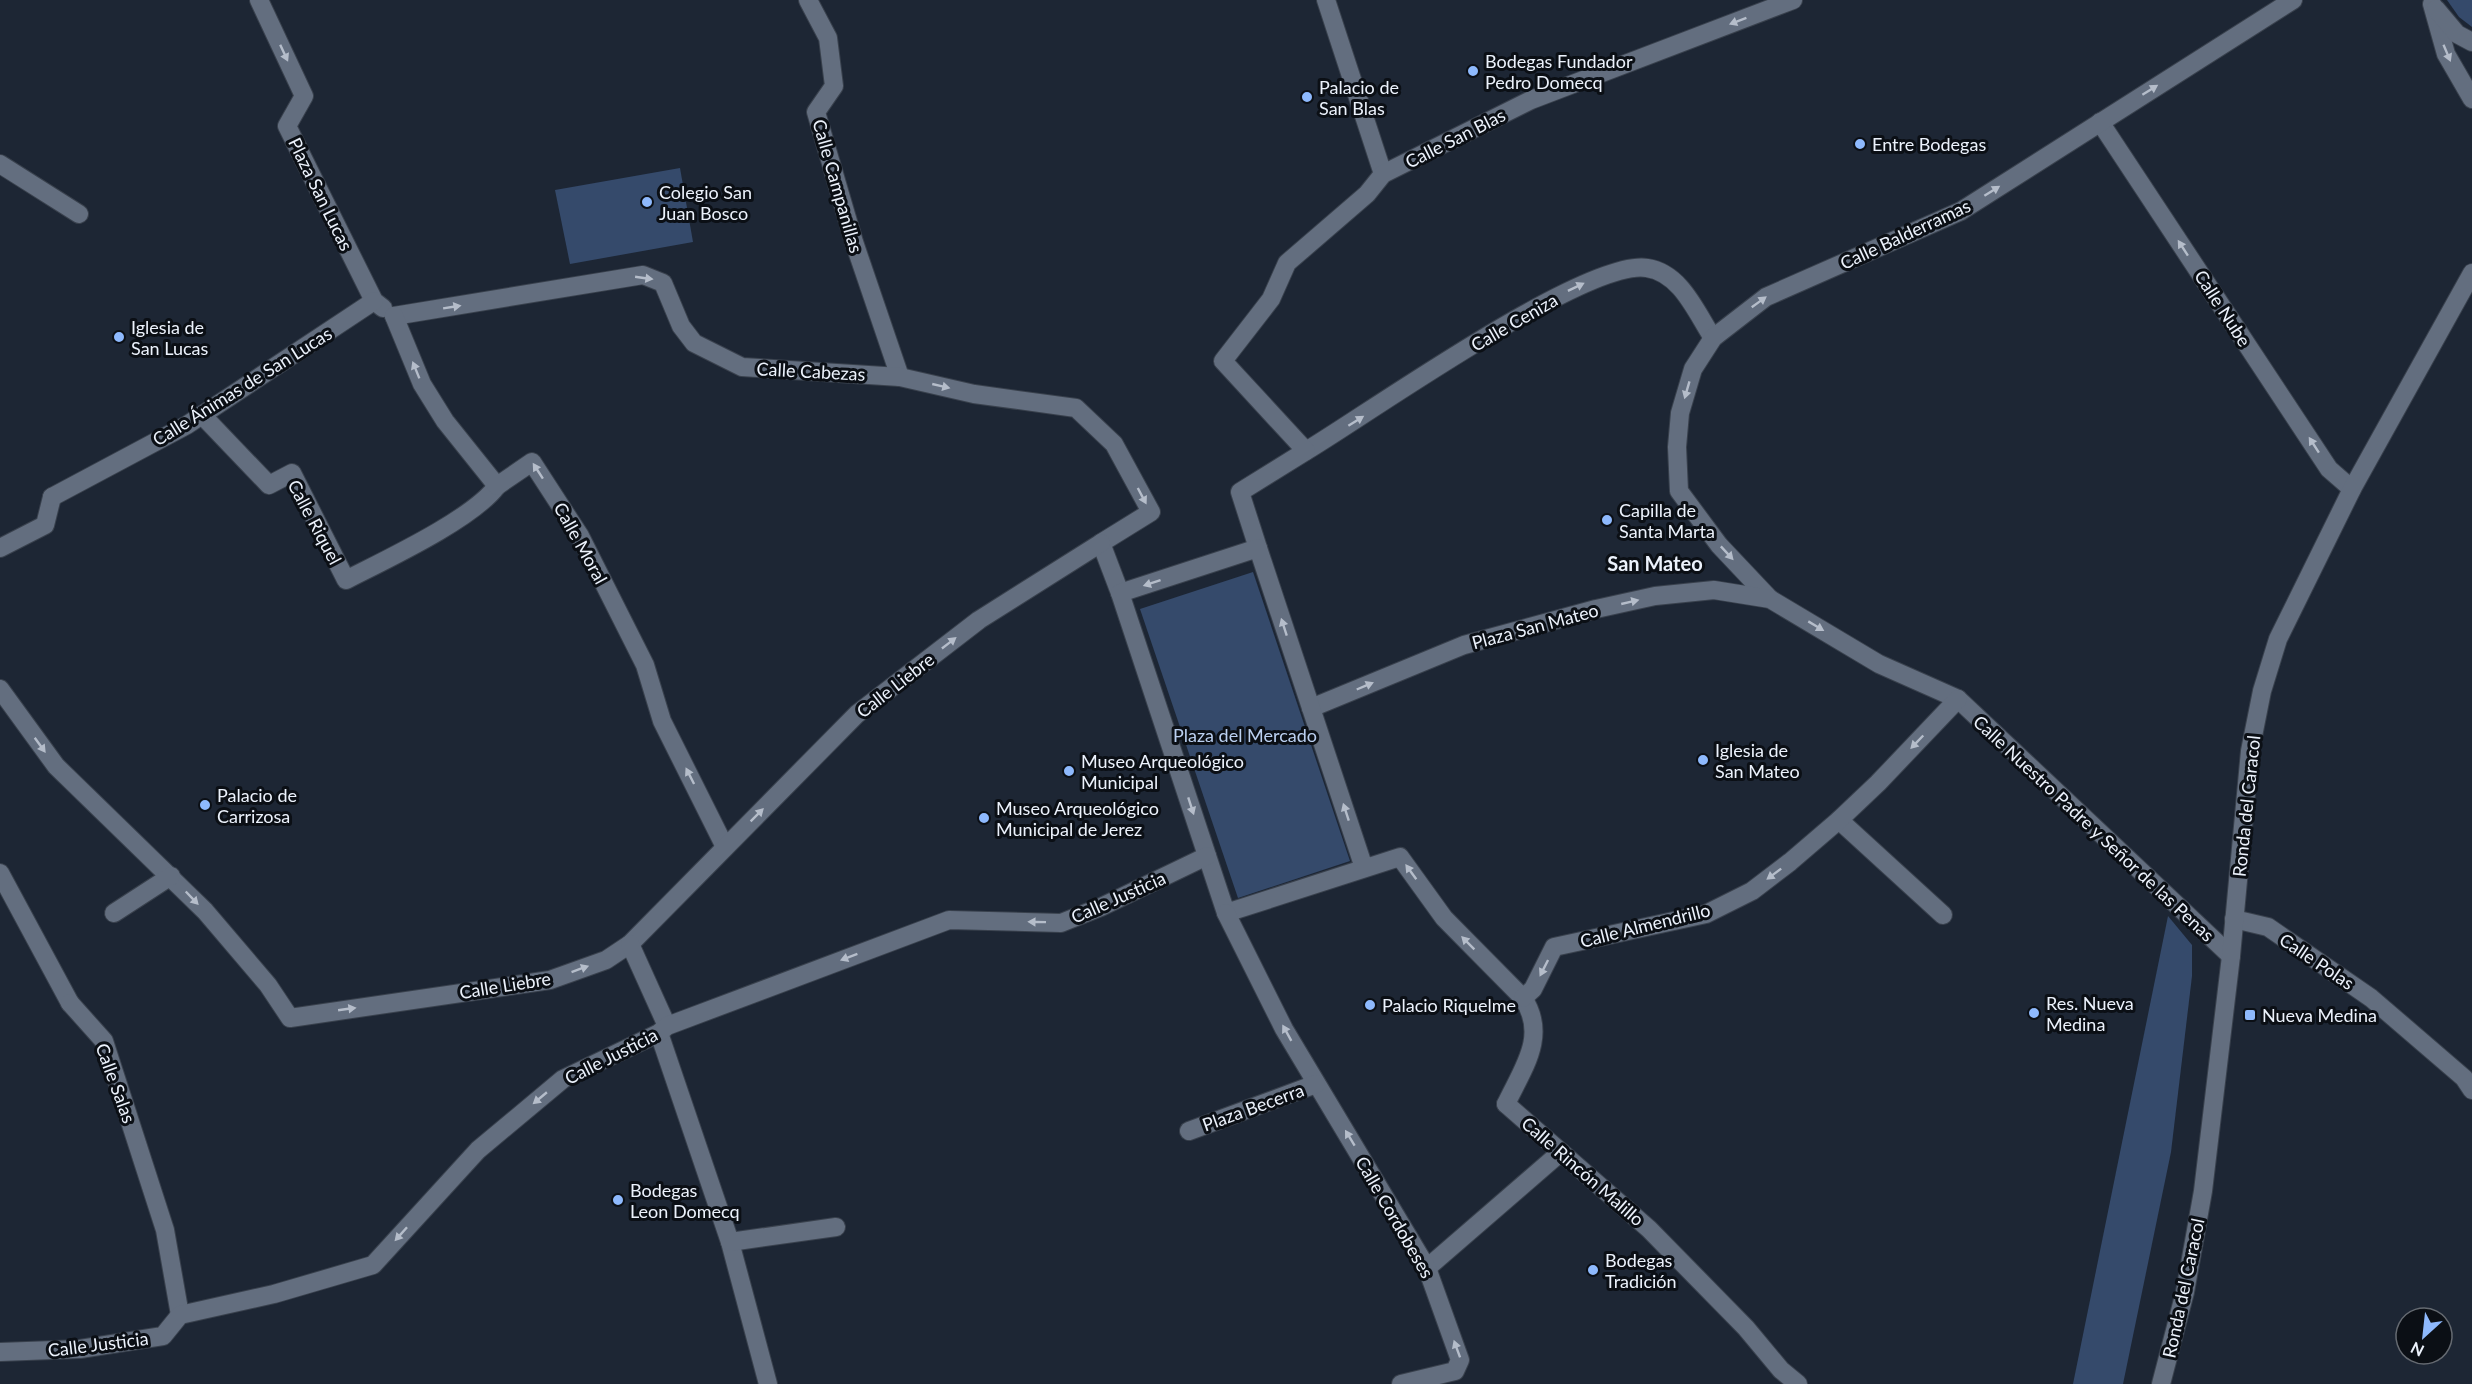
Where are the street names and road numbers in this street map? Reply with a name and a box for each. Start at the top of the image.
street label: Calle San Blas [1401,103,1509,173]
street label: Calle Campanillas [808,117,868,256]
street label: Plaza San Lucas [284,134,358,254]
street label: Calle Balderramas [1836,194,1974,274]
street label: Calle Nube [2190,266,2256,350]
street label: Calle Ceniza [1467,288,1561,356]
street label: Calle Ánimas de San Lucas [148,322,336,450]
street label: Calle Cabezas [756,357,866,385]
street label: Calle Riquel [283,476,347,568]
street label: Calle Moral [550,498,612,588]
street label: Plaza San Mateo [1469,599,1601,653]
street label: Calle Liebre [852,648,938,722]
street label: Calle Nuestro Padre y Señor de las Penas [1969,710,2219,946]
street label: Ronda del Caracol [2228,734,2264,878]
street label: Calle Justicia [1067,866,1169,928]
street label: Calle Almendrillo [1578,898,1712,952]
street label: Calle Polas [2276,928,2359,994]
street label: Calle Liebre [458,967,552,1003]
street label: Calle Justicia [561,1023,661,1089]
street label: Calle Salas [91,1040,141,1126]
street label: Plaza Becerra [1199,1078,1307,1136]
street label: Calle Rincón Malillo [1517,1112,1649,1230]
street label: Calle Cordobeses [1351,1152,1439,1282]
street label: Ronda del Caracol [2157,1216,2209,1360]
street label: Calle Justicia [46,1327,150,1361]

